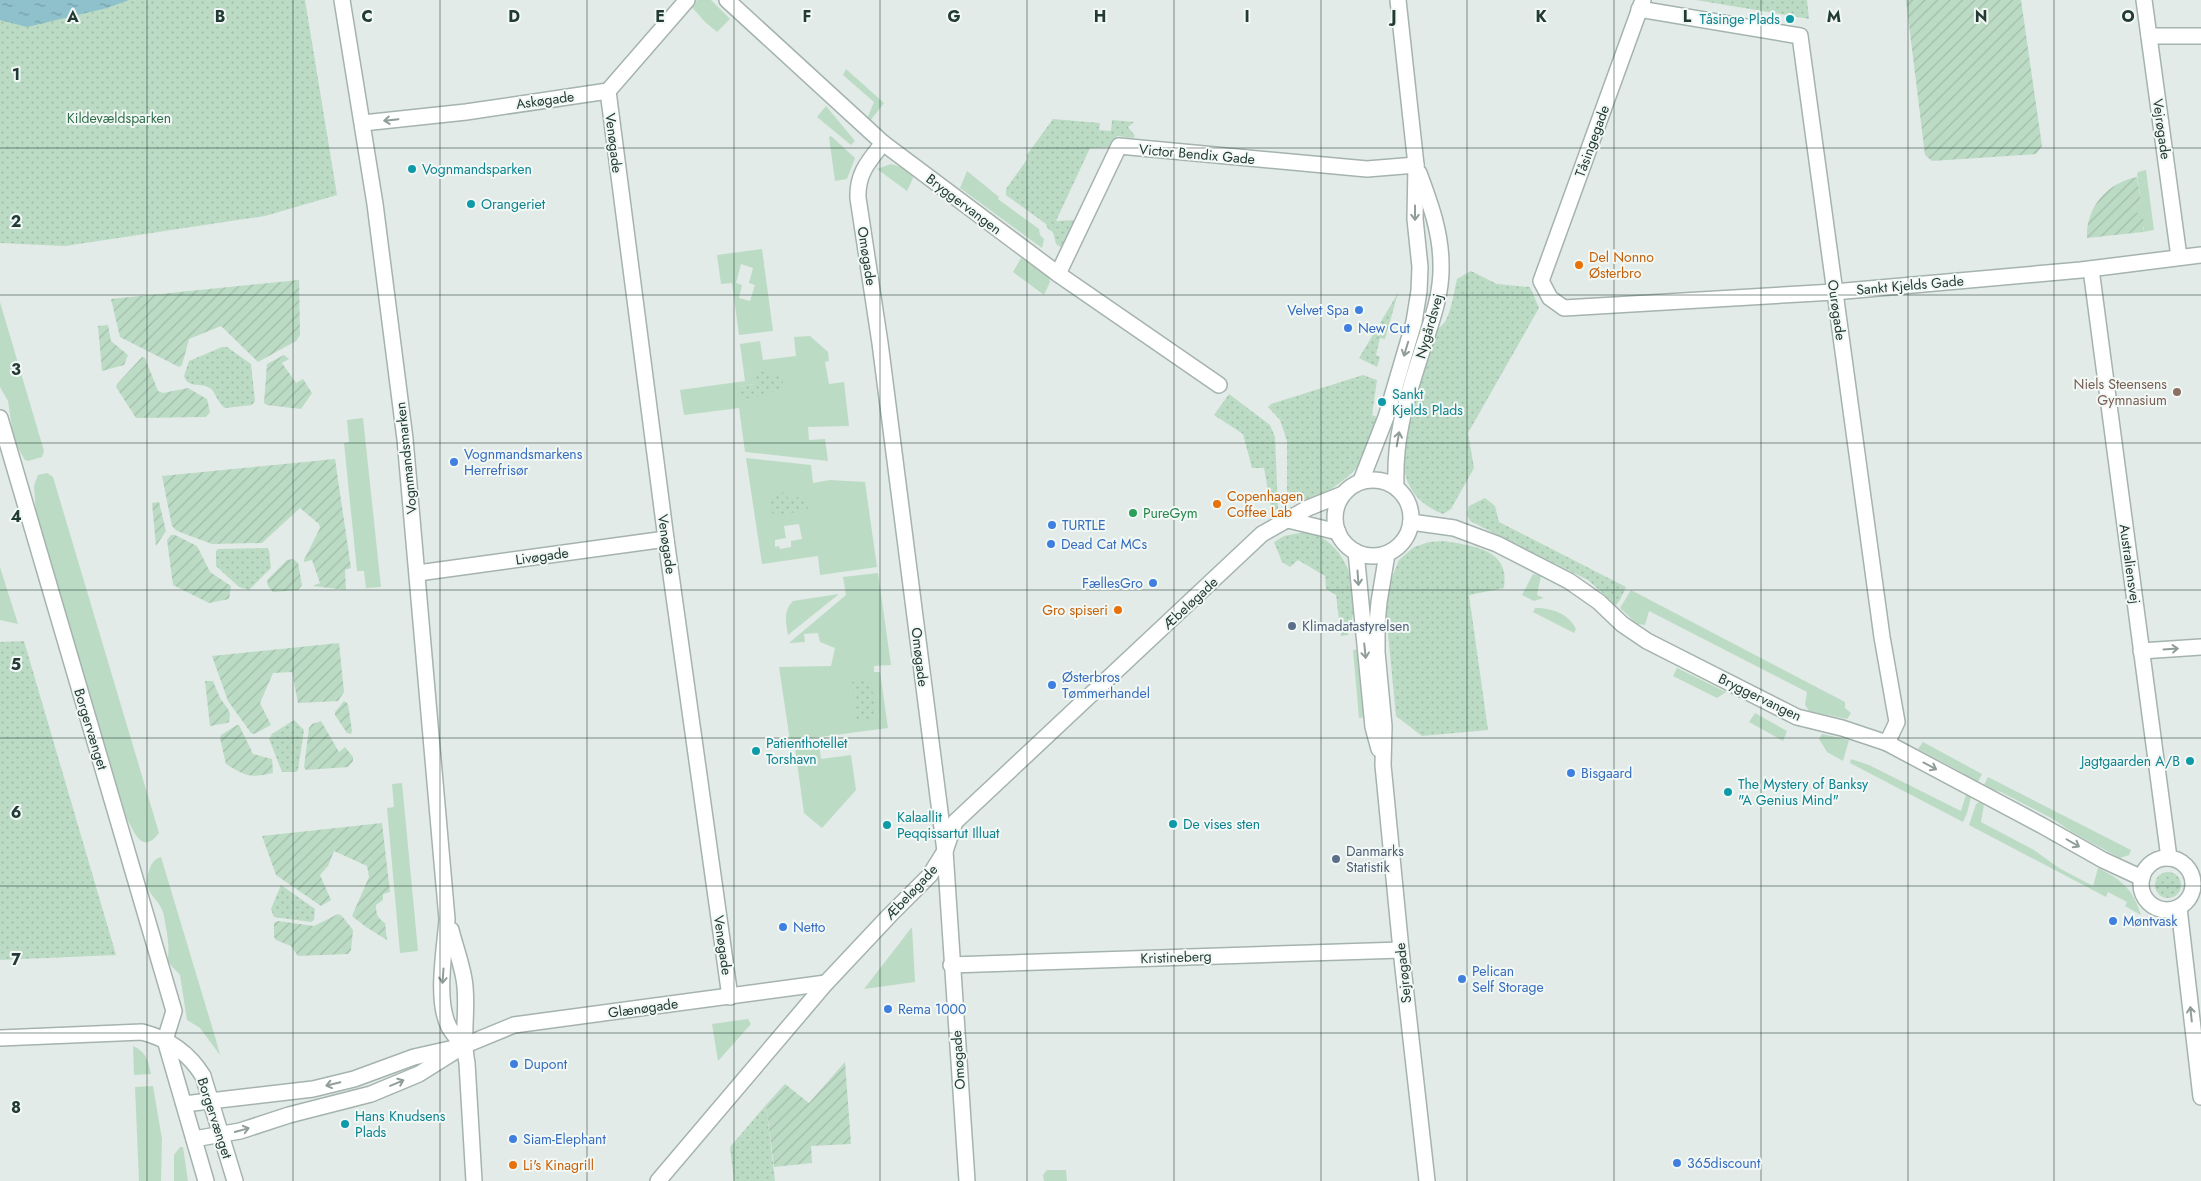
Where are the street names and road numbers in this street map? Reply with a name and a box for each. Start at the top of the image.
street label: Askøgade [515,86,575,114]
street label: Vejrøgade [2148,97,2176,161]
street label: Tåsingegade [1570,102,1614,180]
street label: Venøgade [600,112,628,174]
street label: Victor Bendix Gade [1138,139,1256,169]
street label: Bryggervangen [922,169,1006,239]
street label: Omøgade [852,225,882,287]
street label: Sankt Kjelds Gade [1855,270,1965,300]
street label: Ourøgade [1823,279,1851,341]
street label: Nygårdsvej [1410,291,1448,361]
street label: Vognmandsmarken [390,401,422,515]
street label: Venøgade [653,513,681,575]
street label: Australiensvej [2114,523,2146,605]
street label: Livøgade [514,542,570,570]
street label: Æbeløgade [1158,572,1222,634]
street label: Omøgade [906,626,934,688]
street label: Bryggervangen [1715,668,1805,726]
street label: Borgervænget [69,686,113,773]
street label: Æbeløgade [880,860,942,924]
street label: Venøgade [709,914,737,976]
street label: Sejrøgade [1390,942,1416,1004]
street label: Kristineberg [1140,946,1212,968]
street label: Glænøgade [607,993,679,1023]
street label: Omøgade [946,1030,970,1090]
street label: Borgervænget [192,1075,238,1162]

